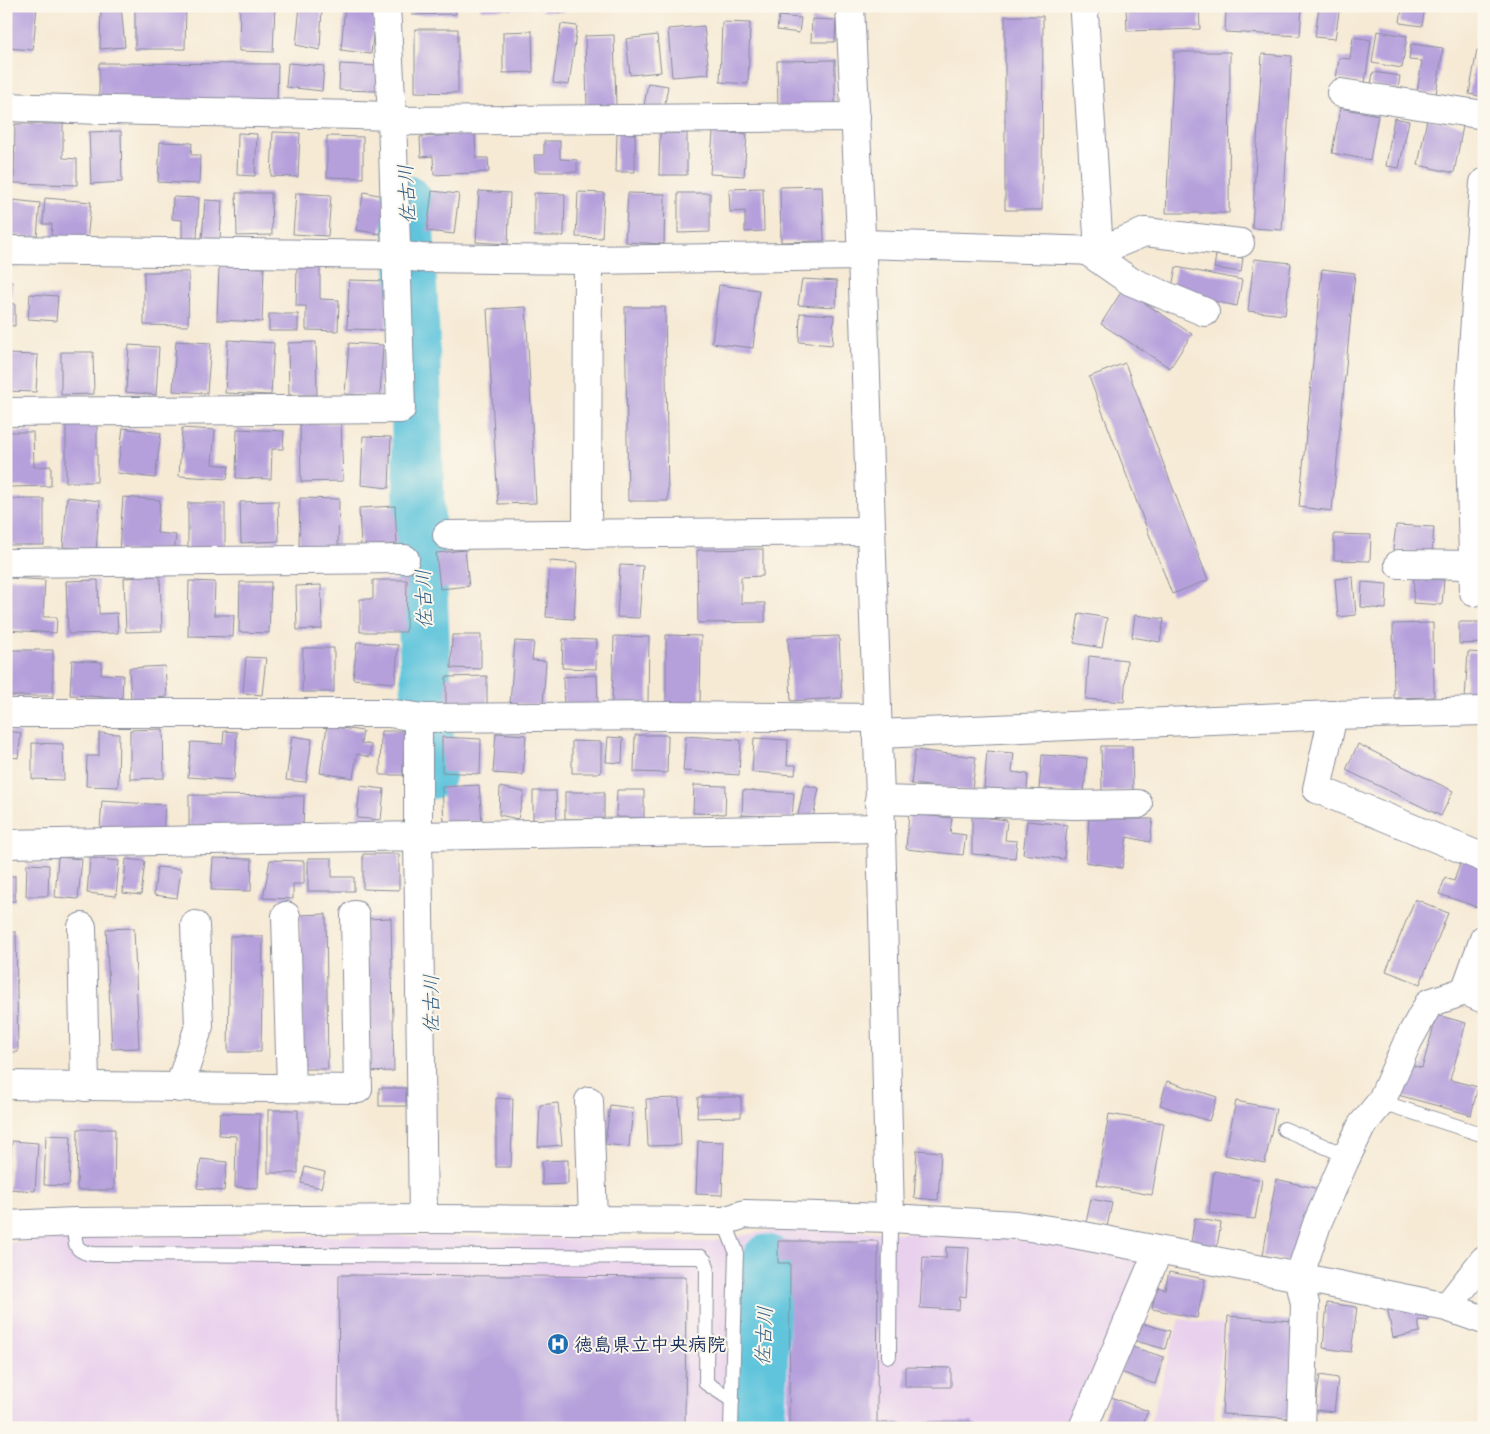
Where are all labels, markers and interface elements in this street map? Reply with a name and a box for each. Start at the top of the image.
water label: 佐古川 [388,163,426,225]
water label: 佐古川 [405,568,443,630]
water label: 佐古川 [414,974,449,1034]
water label: 佐古川 [745,1305,783,1367]
place label: 徳島県立中央病院 [574,1328,726,1361]
hospital icon: 徳島県立中央病院 [546,1332,570,1356]

